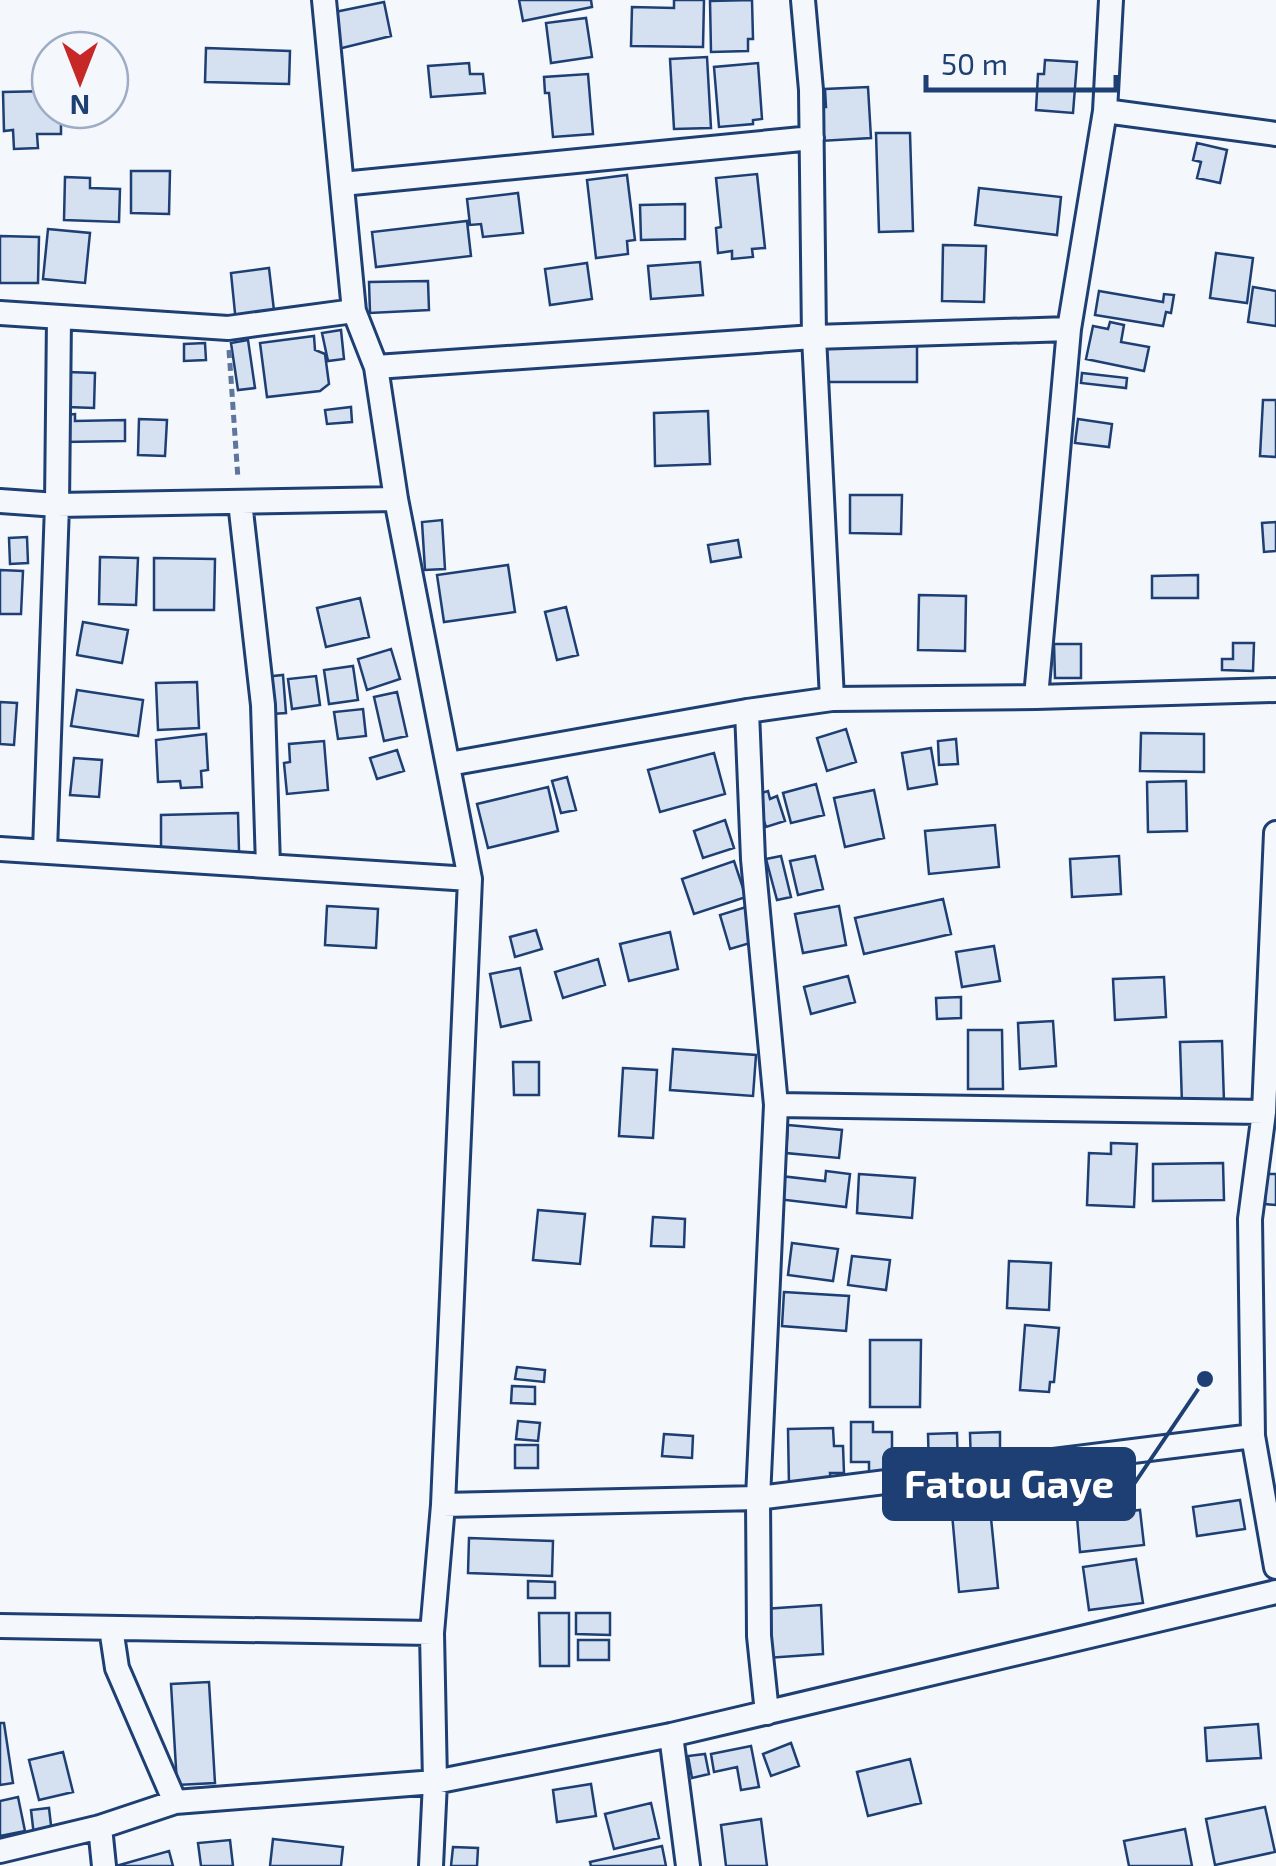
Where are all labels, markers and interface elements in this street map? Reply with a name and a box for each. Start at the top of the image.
north arrow [30,30,130,130]
scale bar [926,30,1116,92]
text: 50 m [941,45,1008,81]
text: N [70,89,90,123]
callout: Fatou Gaye [884,1449,1134,1519]
text: Fatou Gaye [904,1458,1114,1507]

